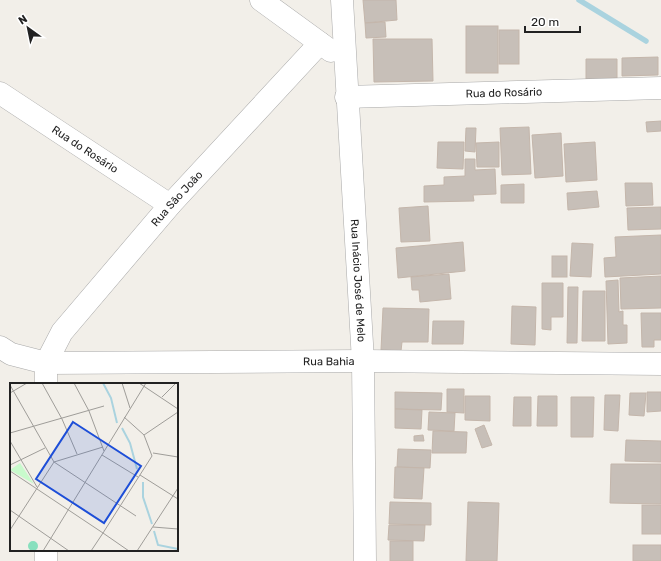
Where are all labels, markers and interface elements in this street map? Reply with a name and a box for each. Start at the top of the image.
north arrow [8,8,48,48]
scale bar [525,8,580,34]
text: N [16,12,30,28]
text: 20 m [531,15,559,29]
street label: Rua do Rosário [465,85,542,101]
street label: Rua do Rosário [49,123,120,176]
street label: Rua São João [149,168,205,229]
street label: Rua Inácio José de Melo [348,219,368,342]
street label: Rua Bahia [303,355,355,368]
inset map [10,383,178,551]

